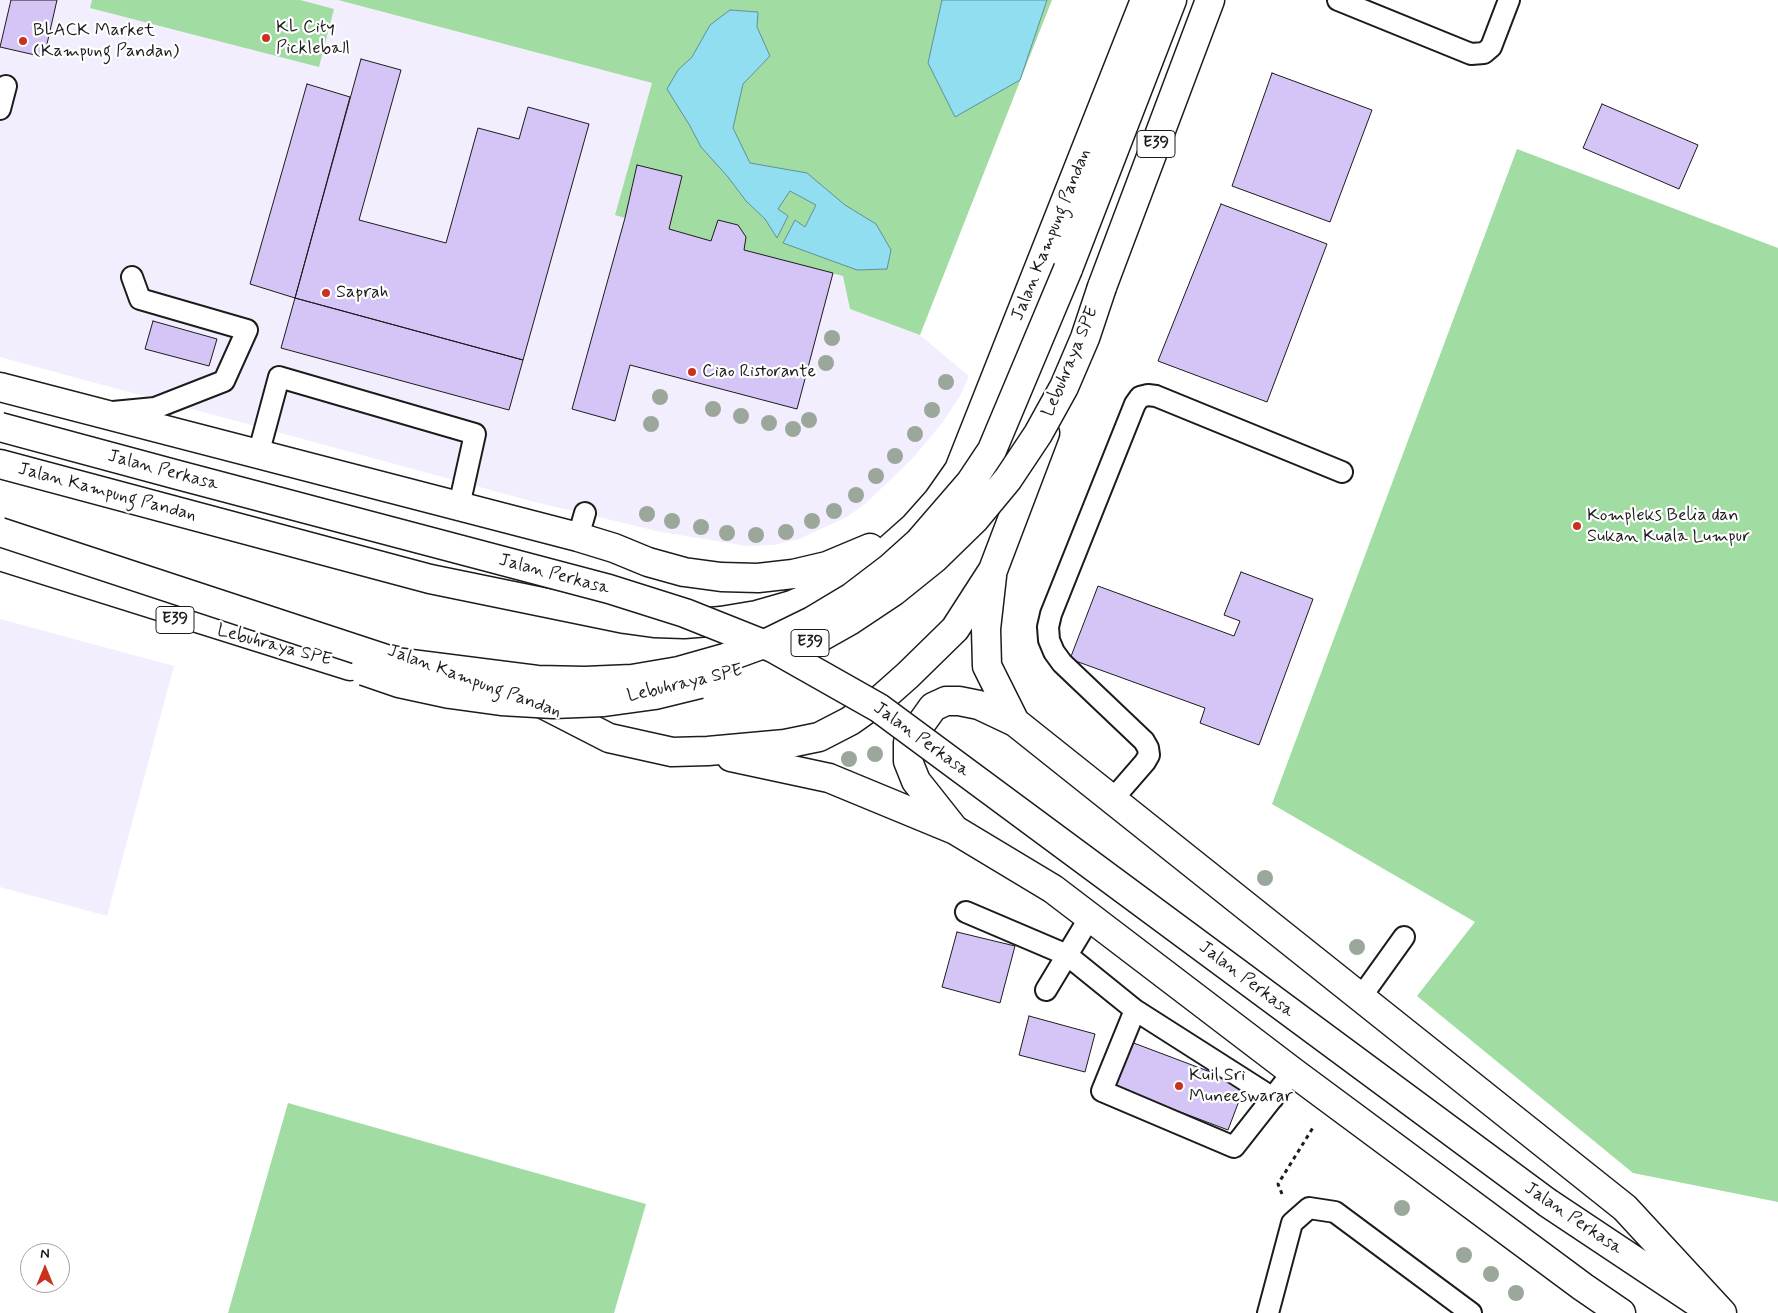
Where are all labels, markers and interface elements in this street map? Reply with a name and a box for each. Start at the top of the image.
place label: KL City Pickleball [276,17,350,59]
place label: BLACK Market (Kampung Pandan) [33,20,179,62]
marker: KL City Pickleball [260,32,272,44]
marker: BLACK Market (Kampung Pandan) [17,35,29,47]
road number: E39 [1137,130,1175,158]
street label: Jalan Kampung Pandan [1008,146,1096,324]
place label: Saprah [336,282,389,304]
marker: Saprah [320,287,332,299]
street label: Lebuhraya SPE [1038,304,1104,420]
place label: Ciao Ristorante [702,361,816,383]
marker: Ciao Ristorante [686,366,698,378]
street label: Jalan Perkasa [105,446,221,496]
street label: Jalan Kampung Pandan [15,459,199,527]
place label: Kompleks Belia dan Sukan Kuala Lumpur [1587,505,1750,548]
marker: Kompleks Belia dan Sukan Kuala Lumpur [1571,520,1583,532]
street label: Jalan Perkasa [496,550,612,600]
road number: E39 [156,606,194,634]
street label: Lebuhraya SPE [214,620,334,672]
road number: E39 [791,630,829,656]
street label: Jalan Kampung Pandan [384,640,564,724]
street label: Lebuhraya SPE [625,660,745,708]
street label: Jalan Perkasa [869,698,973,782]
street label: Jalan Perkasa [1194,937,1298,1023]
place label: Kuil Sri Muneeswarar [1189,1065,1293,1108]
marker: Kuil Sri Muneeswarar [1173,1080,1185,1092]
street label: Jalan Perkasa [1520,1178,1626,1260]
north arrow [20,1243,70,1293]
text: N [40,1245,50,1263]

